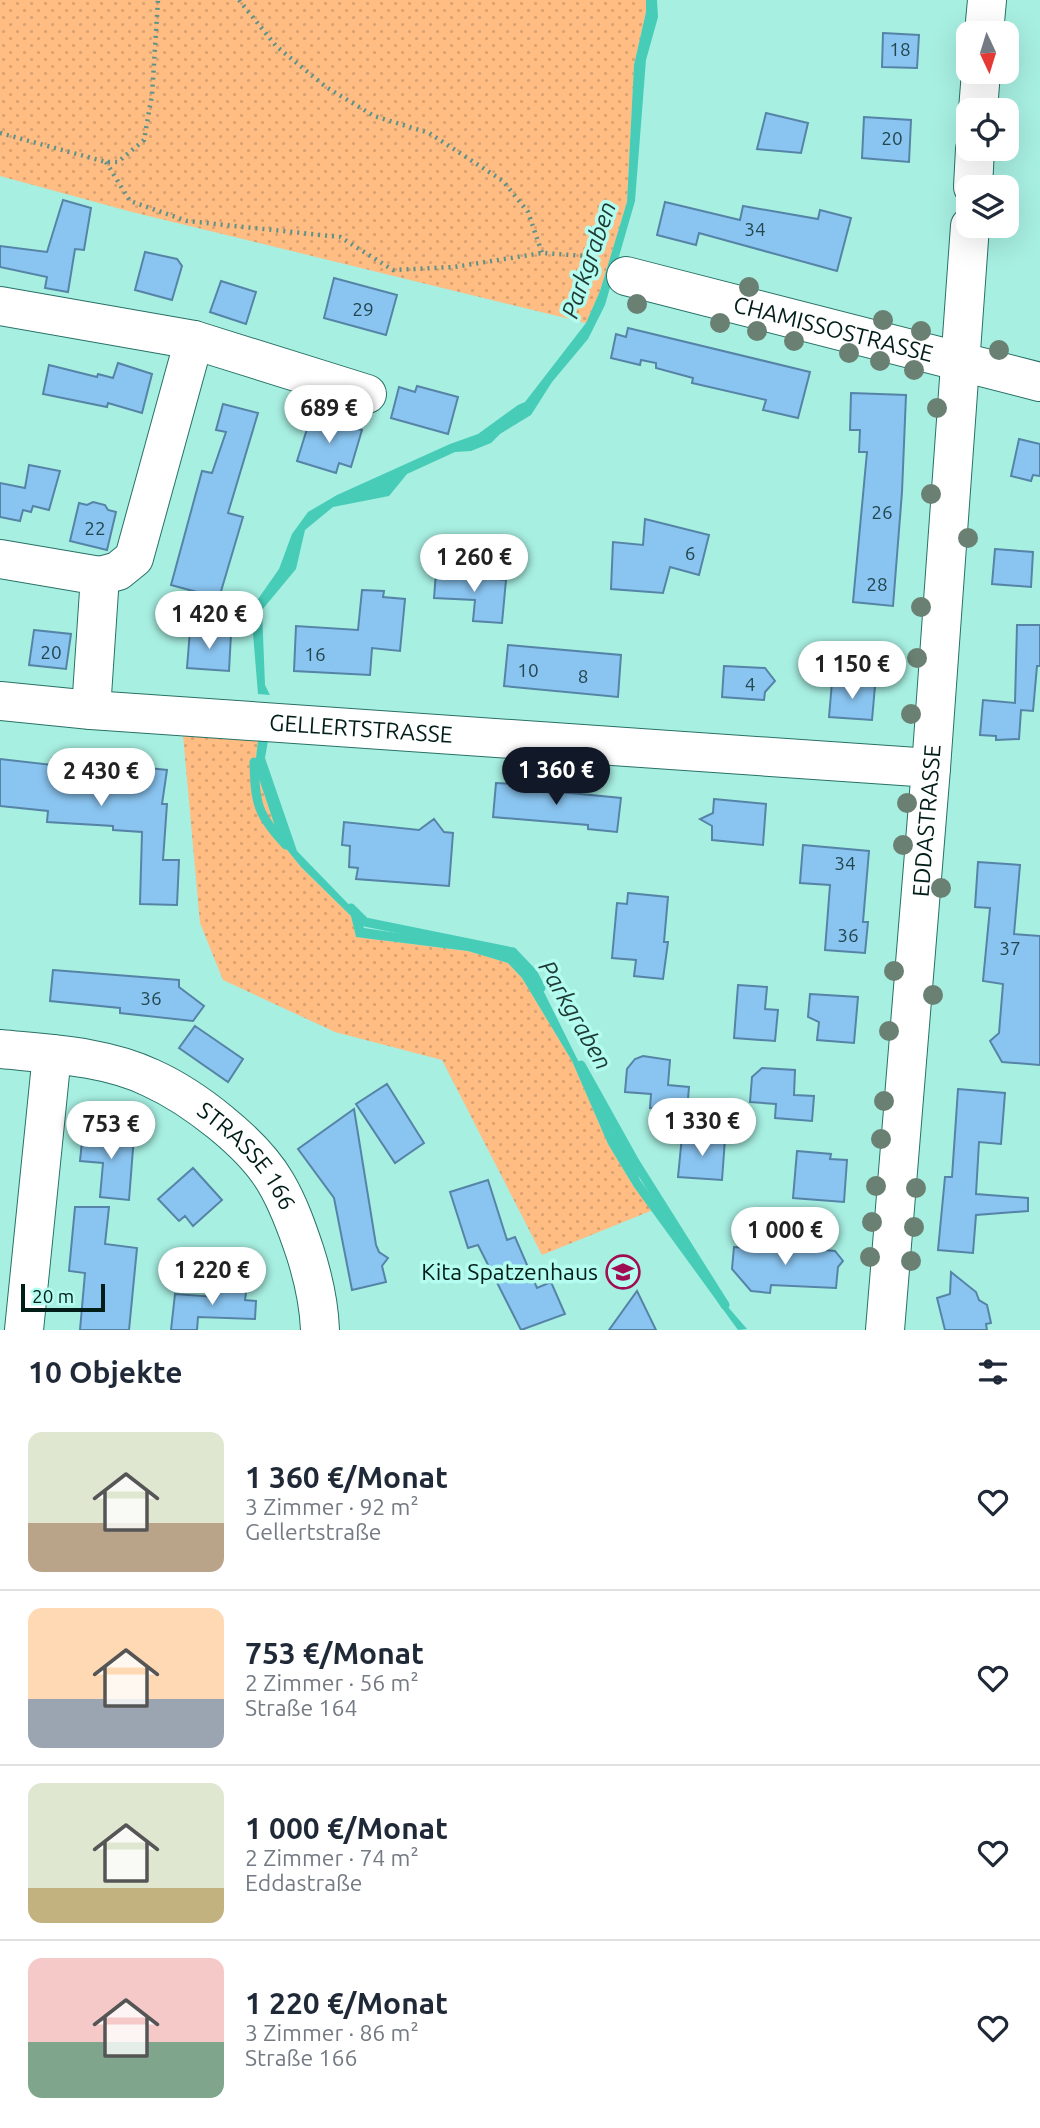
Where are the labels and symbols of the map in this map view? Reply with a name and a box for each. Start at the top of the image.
north arrow [956,21,1018,84]
house number: 18 [889,38,911,60]
house number: 20 [881,127,903,149]
water label: Parkgraben [556,198,621,322]
house number: 34 [744,218,766,240]
street label: CHAMISSOSTRASSE [731,291,936,366]
house number: 29 [352,298,374,320]
pin: 689 € [280,386,378,445]
house number: 26 [871,501,893,523]
house number: 22 [84,517,106,539]
pin: 1 260 € [409,534,539,594]
house number: 6 [685,542,695,564]
house number: 28 [866,573,888,595]
pin: 1 420 € [144,592,274,651]
house number: 20 [40,641,62,663]
pin: 1 150 € [787,642,917,701]
house number: 16 [304,643,326,665]
house number: 10 [517,659,539,681]
house number: 8 [578,665,588,687]
house number: 4 [745,673,755,695]
street label: GELLERTSTRASSE [268,709,453,747]
street label: EDDASTRASSE [908,744,945,898]
pin: 2 430 € [36,748,166,808]
pin: 1 360 € [491,748,621,807]
house number: 34 [834,852,856,874]
house number: 36 [837,924,859,946]
house number: 37 [999,937,1021,959]
water label: Parkgraben [533,955,618,1074]
house number: 36 [140,987,162,1009]
street label: STRASSE 166 [193,1097,301,1213]
pin: 1 330 € [637,1098,767,1158]
pin: 753 € [62,1102,160,1161]
pin: 1 000 € [720,1208,850,1267]
pin: 1 220 € [147,1248,277,1307]
school or university icon: Kita Spatzenhaus [604,1253,642,1291]
place label: Kita Spatzenhaus [421,1259,598,1284]
scale bar [21,1281,105,1313]

